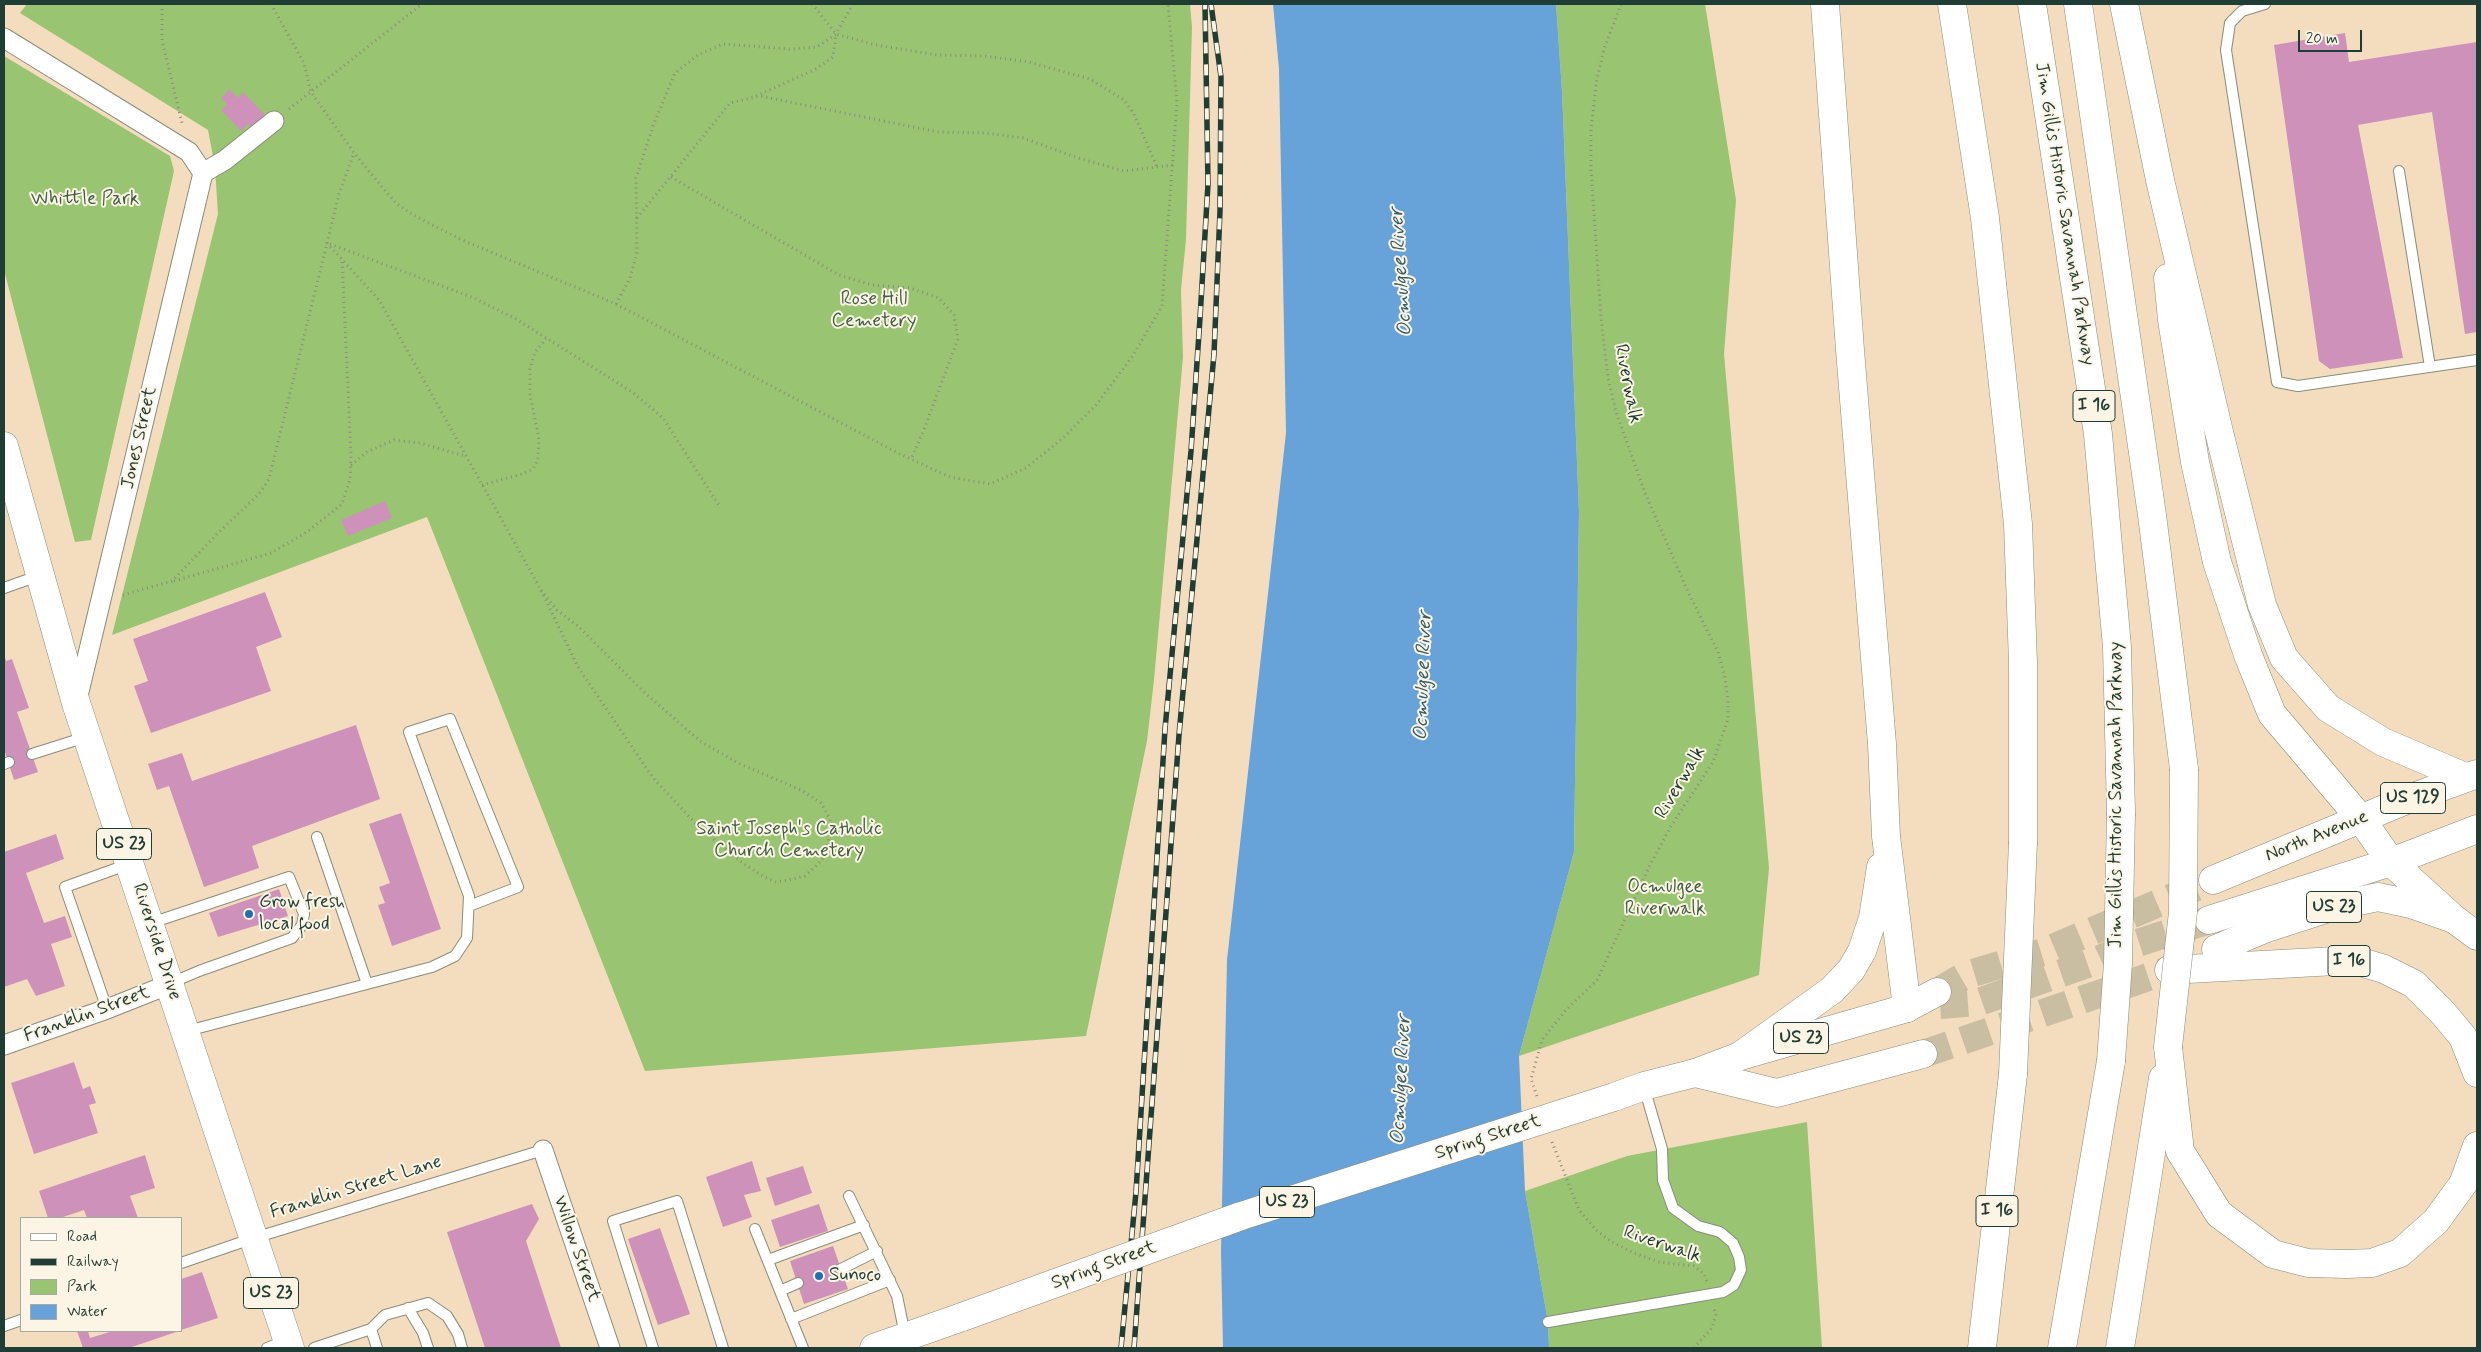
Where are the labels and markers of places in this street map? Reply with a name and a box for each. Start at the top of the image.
place label: Grow fresh local food [259,892,345,936]
marker: Grow fresh local food [243,908,255,920]
place label: Sunoco [829,1265,881,1287]
marker: Sunoco [813,1270,825,1282]

